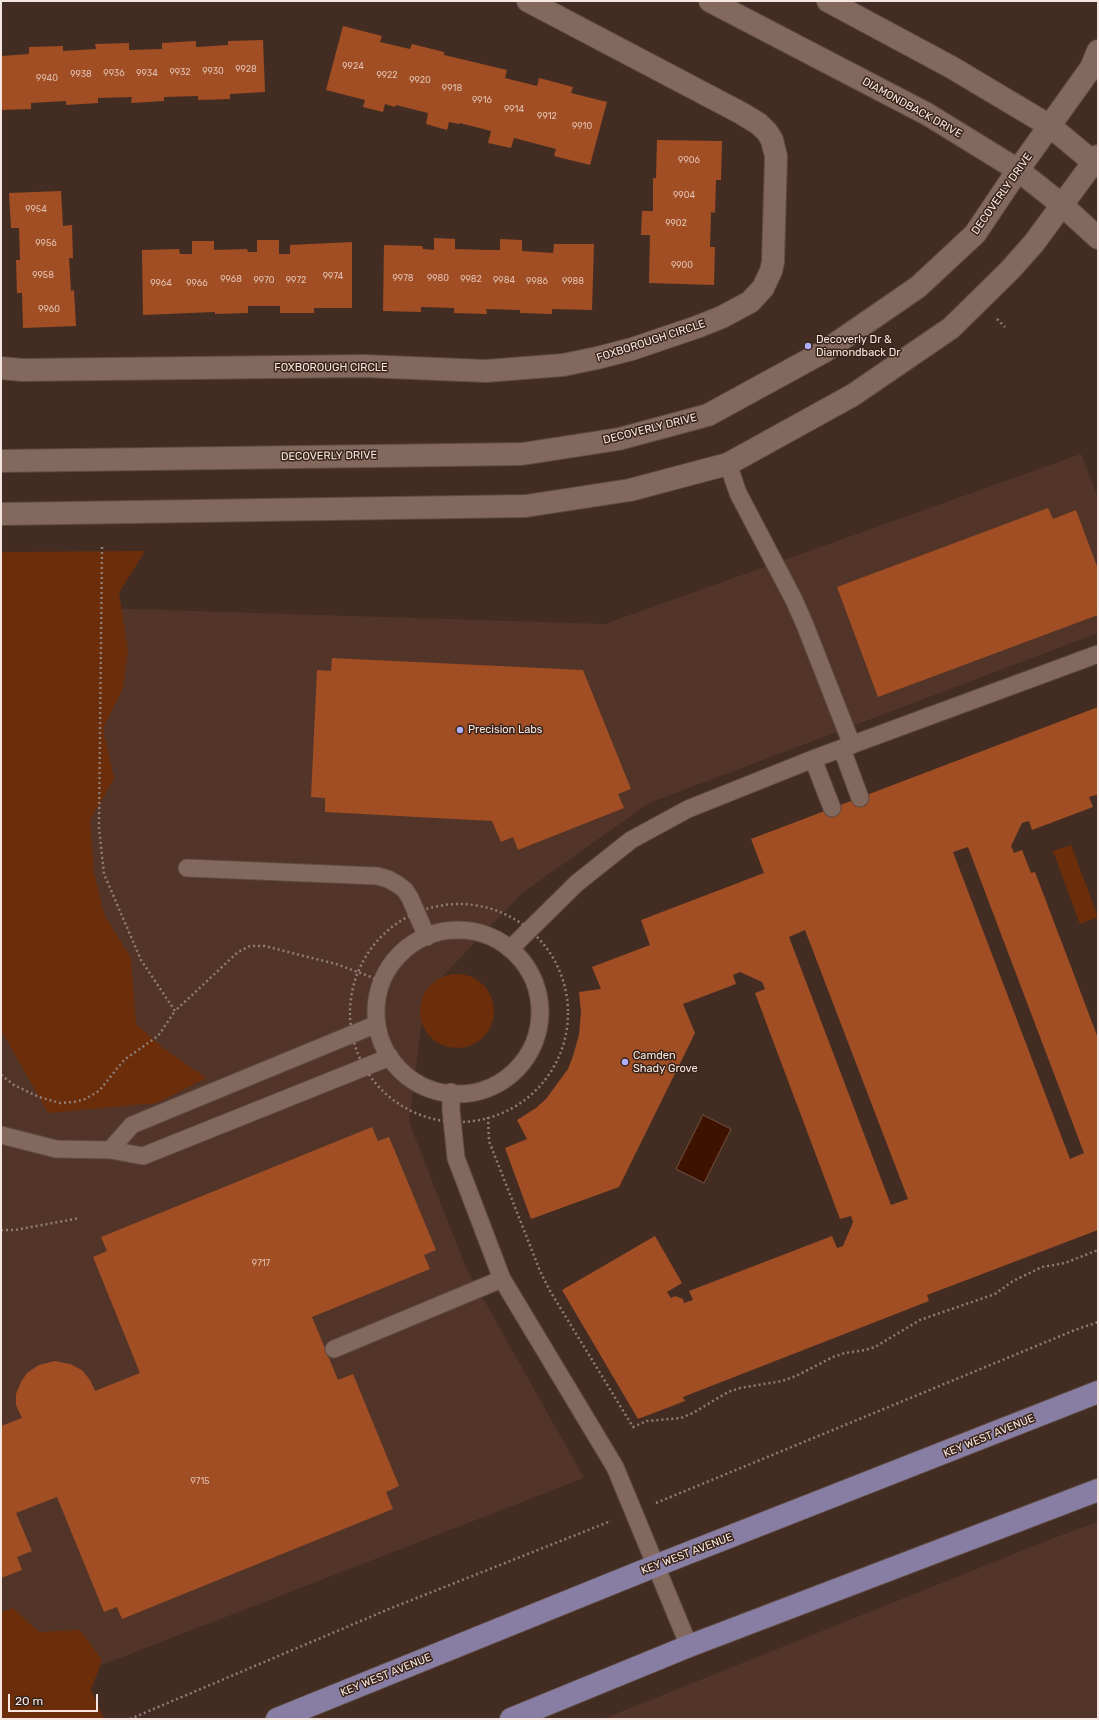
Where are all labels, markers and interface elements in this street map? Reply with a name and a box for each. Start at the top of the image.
house number: 9924 [342,61,364,71]
house number: 9928 [235,64,257,74]
house number: 9930 [202,66,224,76]
house number: 9932 [169,67,191,77]
house number: 9936 [103,68,125,78]
house number: 9934 [136,68,158,78]
house number: 9938 [70,69,92,79]
house number: 9922 [376,70,398,80]
house number: 9940 [36,73,58,83]
house number: 9920 [409,75,431,85]
street label: DIAMONDBACK DRIVE [860,75,964,141]
house number: 9918 [442,83,462,93]
house number: 9916 [472,95,492,105]
house number: 9914 [504,104,524,114]
house number: 9912 [537,111,557,121]
house number: 9910 [572,121,592,131]
street label: DECOVERLY DRIVE [969,151,1035,237]
house number: 9906 [678,155,700,165]
house number: 9904 [673,190,695,200]
house number: 9954 [25,204,47,214]
house number: 9902 [665,218,687,228]
house number: 9956 [35,238,57,248]
house number: 9900 [671,260,693,270]
house number: 9958 [32,270,54,280]
house number: 9974 [323,271,343,281]
house number: 9978 [392,273,414,283]
house number: 9980 [427,273,449,283]
house number: 9968 [220,274,242,284]
house number: 9982 [460,274,482,284]
house number: 9970 [253,275,275,285]
house number: 9972 [286,275,306,285]
house number: 9984 [493,275,515,285]
house number: 9986 [526,276,548,286]
house number: 9988 [562,276,584,286]
house number: 9964 [150,278,172,288]
house number: 9966 [186,278,208,288]
house number: 9960 [38,304,60,314]
street label: FOXBOROUGH CIRCLE [595,317,707,365]
place label: Decoverly Dr & Diamondback Dr [816,333,900,359]
marker: Decoverly Dr & Diamondback Dr [803,341,813,351]
street label: FOXBOROUGH CIRCLE [274,361,388,375]
street label: DECOVERLY DRIVE [602,411,698,447]
street label: DECOVERLY DRIVE [281,449,377,463]
place label: Precision Labs [468,723,542,737]
marker: Precision Labs [455,725,465,735]
place label: Camden Shady Grove [633,1049,698,1075]
marker: Camden Shady Grove [620,1057,630,1067]
house number: 9717 [252,1258,270,1268]
street label: KEY WEST AVENUE [942,1412,1036,1460]
house number: 9715 [190,1476,210,1486]
street label: KEY WEST AVENUE [639,1530,735,1578]
street label: KEY WEST AVENUE [339,1651,433,1699]
scale bar [10,1686,100,1712]
text: 20 m [15,1694,43,1708]

